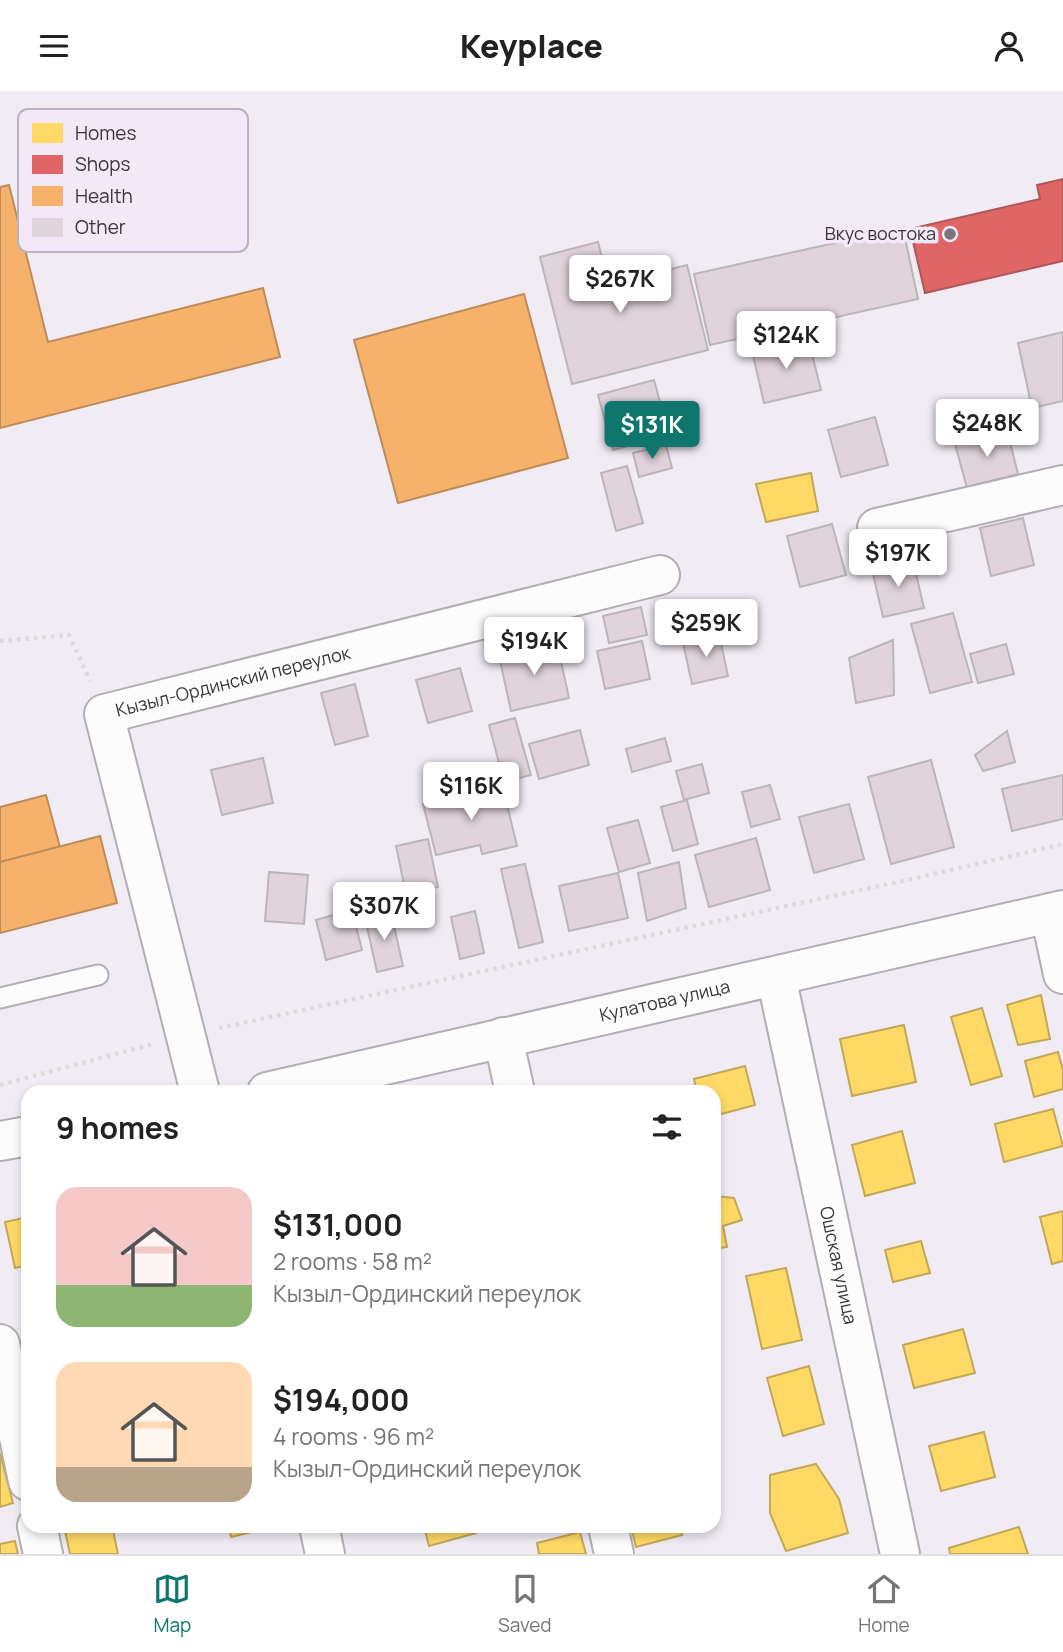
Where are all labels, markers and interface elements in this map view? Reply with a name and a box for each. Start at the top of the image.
text: Keyplace [460,24,603,68]
icon: menu [35,27,73,65]
icon: person [990,27,1028,65]
legend [18,109,248,252]
text: Homes [75,120,136,146]
text: Shops [75,151,130,177]
text: Health [75,183,133,209]
text: Other [75,214,126,240]
place label: Вкус востока [825,221,936,245]
marker: Вкус востока [942,226,958,242]
pin: $267K [571,255,669,315]
text: $267K [585,262,655,294]
pin: $124K [737,311,835,371]
text: $124K [753,318,819,350]
pin: $248K [938,399,1036,459]
pin: $131K [603,401,701,461]
text: $248K [952,406,1022,438]
text: $131K [621,408,683,440]
pin: $197K [849,529,947,589]
text: $197K [865,536,931,568]
pin: $259K [657,599,755,659]
text: $259K [671,606,741,638]
pin: $194K [485,617,583,677]
text: $194K [500,624,568,656]
street label: Кызыл-Ординский переулок [113,640,354,722]
pin: $116K [422,763,520,822]
text: $116K [439,769,503,801]
pin: $307K [335,883,433,942]
text: $307K [349,889,419,921]
street label: Кулатова улица [597,974,732,1027]
text: 9 homes [56,1107,179,1148]
icon: filters [648,1108,686,1146]
text: $131,000 [273,1204,403,1245]
street label: Ошская улица [815,1204,863,1326]
icon: home [112,1215,196,1299]
text: 2 rooms · 58 m² [273,1245,432,1277]
text: Кызыл-Ординский переулок [273,1277,581,1309]
text: $194,000 [273,1379,410,1420]
icon: home [112,1390,196,1474]
text: 4 rooms · 96 m² [273,1420,434,1452]
text: Кызыл-Ординский переулок [273,1452,581,1484]
tab: Map [153,1570,191,1638]
tab: Saved [498,1570,552,1638]
tab: Home [858,1570,910,1638]

